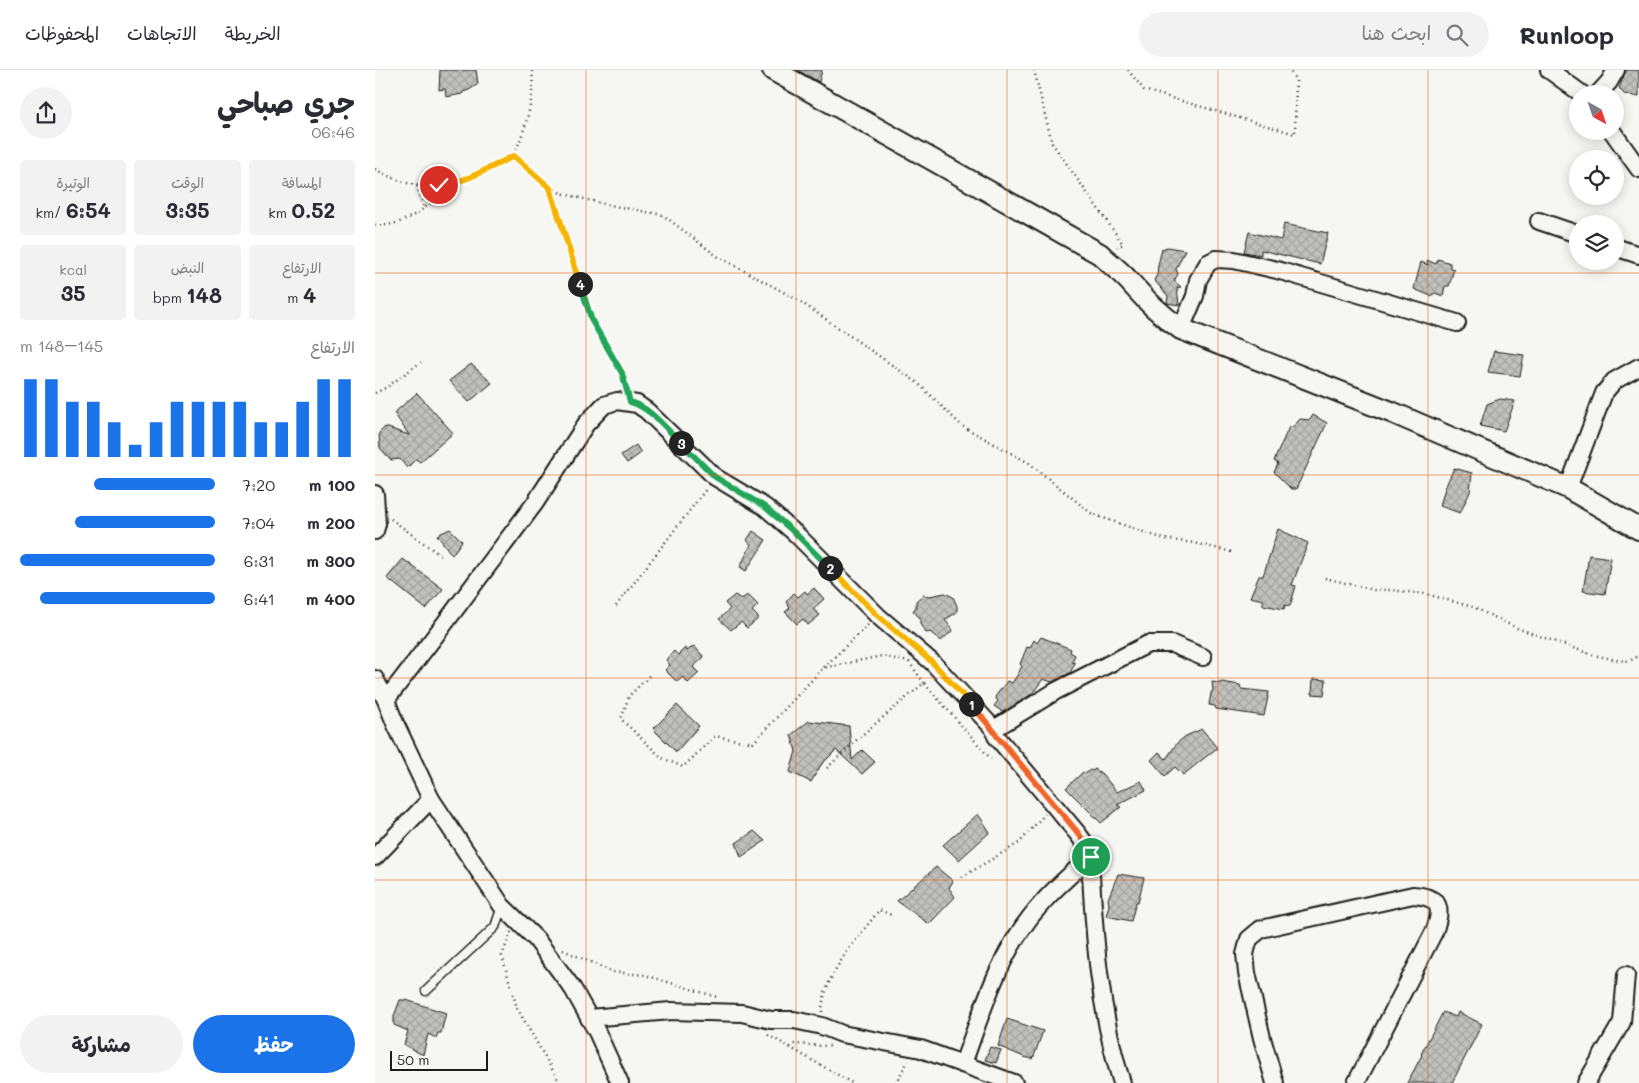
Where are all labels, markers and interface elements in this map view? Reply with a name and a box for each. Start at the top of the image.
search box [1139,12,1489,57]
text: Runloop [1519,19,1614,50]
text: ابحث هنا [1362,20,1431,45]
text: المحفوظات [25,21,99,45]
text: الاتجاهات [127,21,197,45]
text: الخريطة [225,21,281,45]
icon: search [1443,21,1471,49]
text: جري صباحي [217,84,355,120]
north arrow [1569,85,1624,140]
map controls [1569,85,1624,270]
button: share [20,87,72,139]
text: 06:46 [311,121,355,142]
button: locate [1569,150,1624,205]
pin [418,164,460,206]
icon: check [425,171,453,199]
text: الوتيرة [56,173,90,192]
text: الوقت [171,173,204,192]
text: المسافة [282,173,322,192]
text: 6:54 [66,196,111,223]
text: 3:35 [165,196,210,223]
text: 0.52 [291,196,335,223]
text: /km [35,203,66,222]
text: km [268,203,291,222]
button: layers [1569,215,1624,270]
text: النبض [171,258,204,277]
text: الارتفاع [282,258,321,277]
text: kcal [59,260,87,279]
pin: 4 [567,272,593,296]
text: 4 [576,275,585,294]
text: 35 [61,279,86,306]
text: 148 [186,281,222,308]
text: 4 [303,281,316,308]
text: bpm [153,288,186,307]
text: m [287,288,303,307]
text: 145–148 m [20,335,103,356]
text: الارتفاع [310,336,355,357]
pin: 3 [669,430,693,456]
text: 3 [677,434,686,453]
text: 7:20 [242,474,275,495]
text: 100 m [309,474,355,495]
text: 7:04 [242,512,275,533]
text: 200 m [307,512,355,533]
text: 6:31 [244,550,275,571]
text: 300 m [306,550,355,571]
pin: 2 [817,556,843,580]
text: 2 [827,559,834,578]
text: 6:41 [244,588,275,609]
text: 400 m [306,588,355,609]
pin: 1 [959,692,983,716]
text: 1 [968,695,975,714]
pin [1070,836,1112,878]
icon: arrive [1077,843,1105,871]
button: مشاركة [20,1015,183,1073]
button: حفظ [193,1015,355,1073]
scale bar [390,1048,487,1071]
text: 50 m [397,1050,429,1069]

